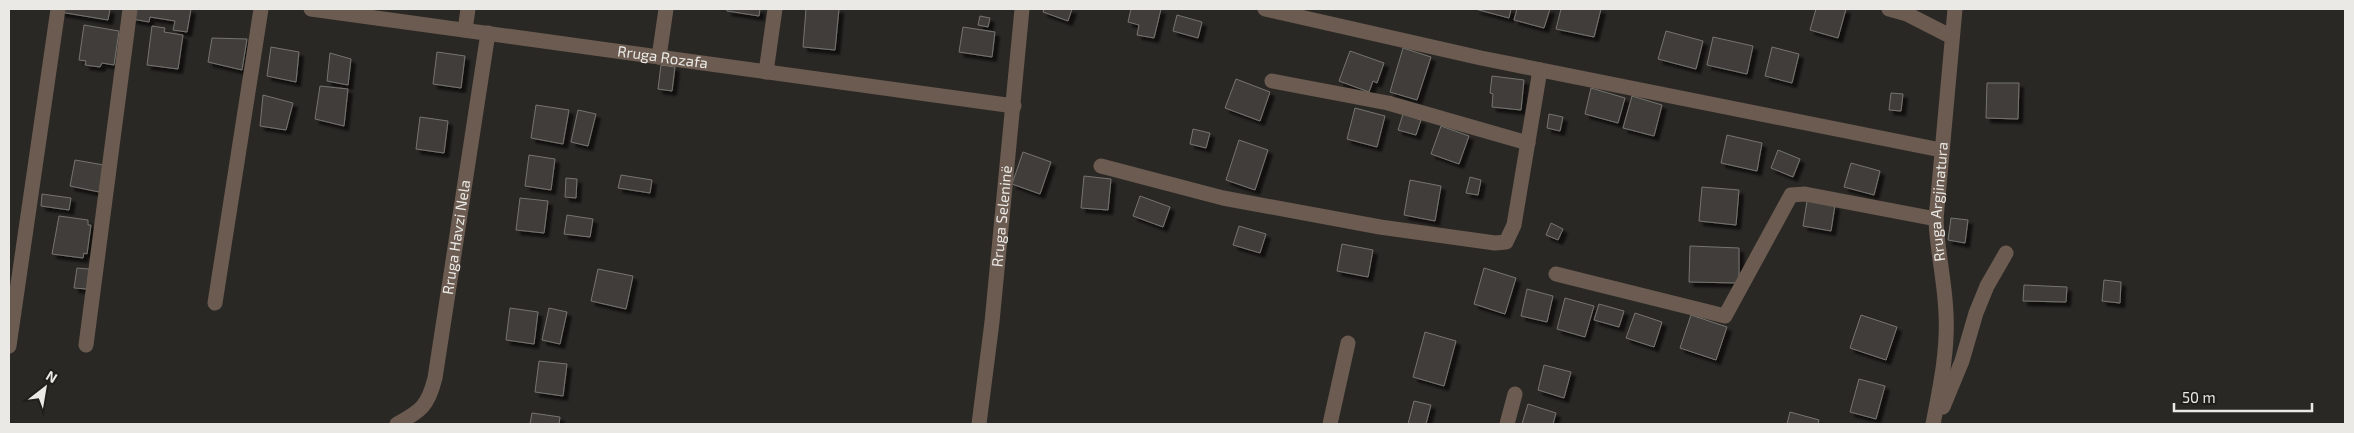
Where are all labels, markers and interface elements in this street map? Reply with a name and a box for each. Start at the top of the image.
street label: Rruga Rozafa [616,41,709,72]
street label: Rruga Argjinatura [1926,141,1951,263]
street label: Rruga Seleninë [987,165,1015,268]
street label: Rruga Havzi Nela [438,178,473,296]
north arrow [20,363,70,413]
text: N [43,367,61,386]
scale bar [2174,380,2312,412]
text: 50 m [2182,388,2216,406]

